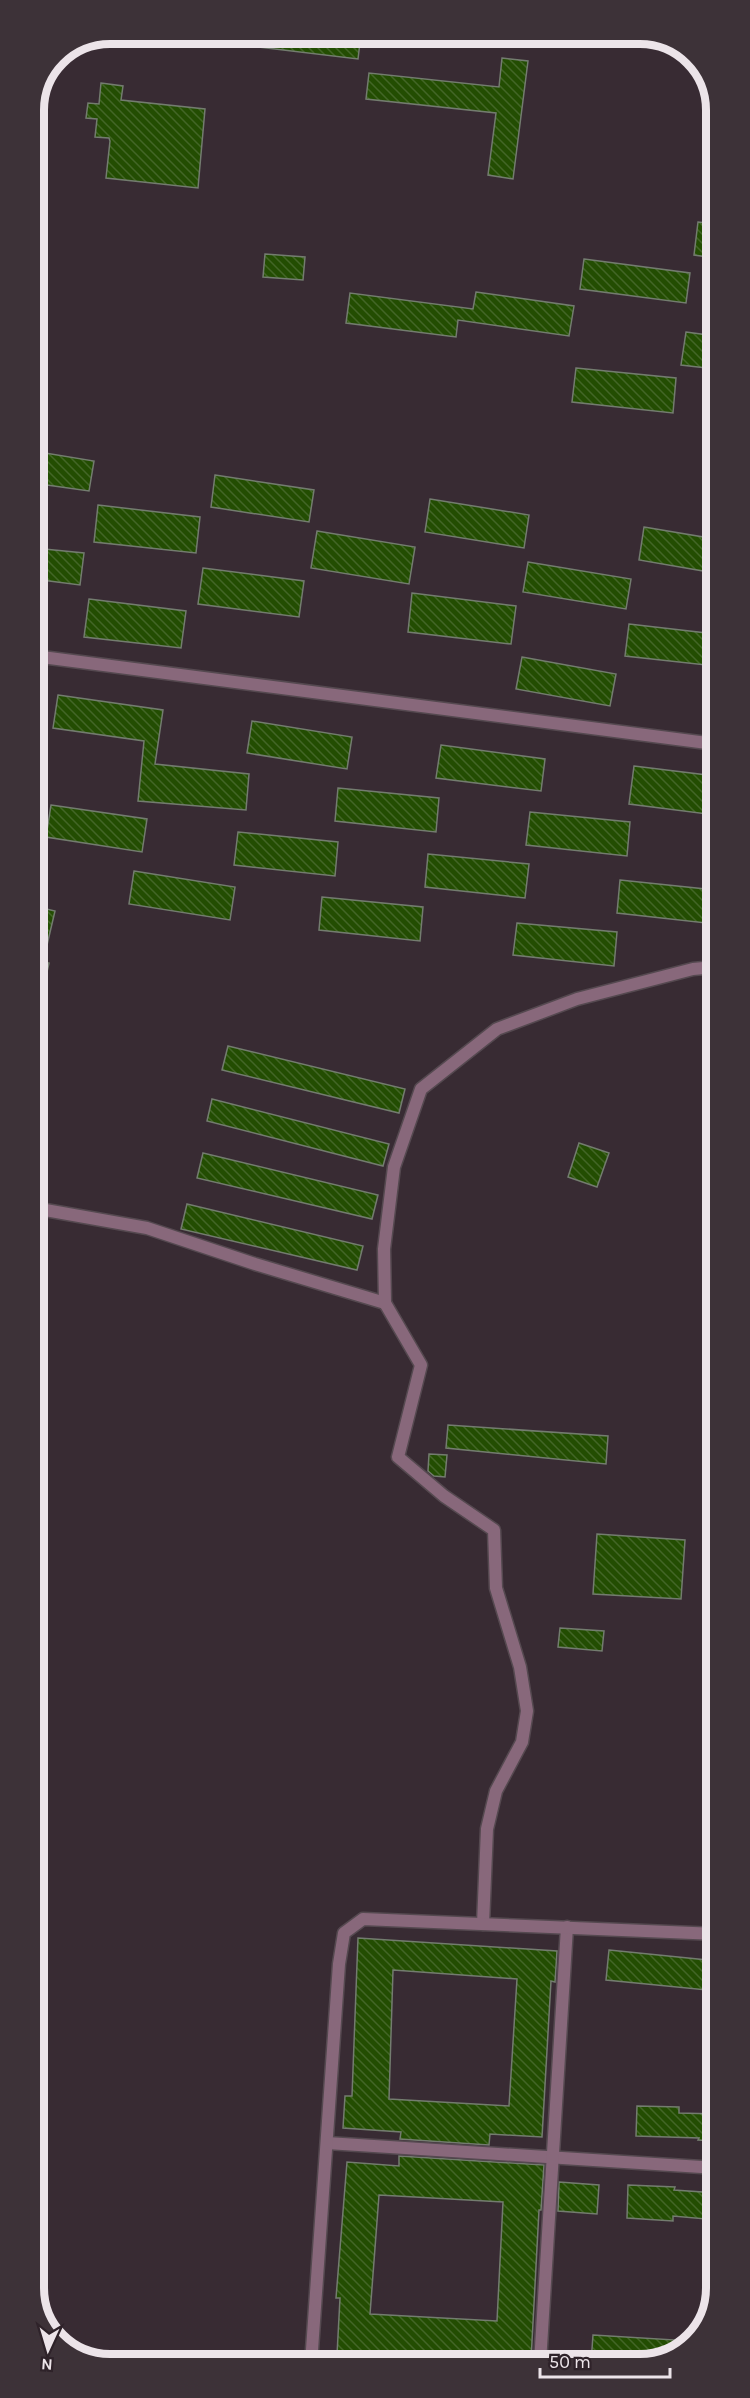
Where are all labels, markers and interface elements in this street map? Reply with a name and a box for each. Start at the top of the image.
north arrow [18,2320,78,2380]
scale bar [540,2341,670,2379]
text: 50 m [549,2351,591,2373]
text: N [41,2355,53,2374]

